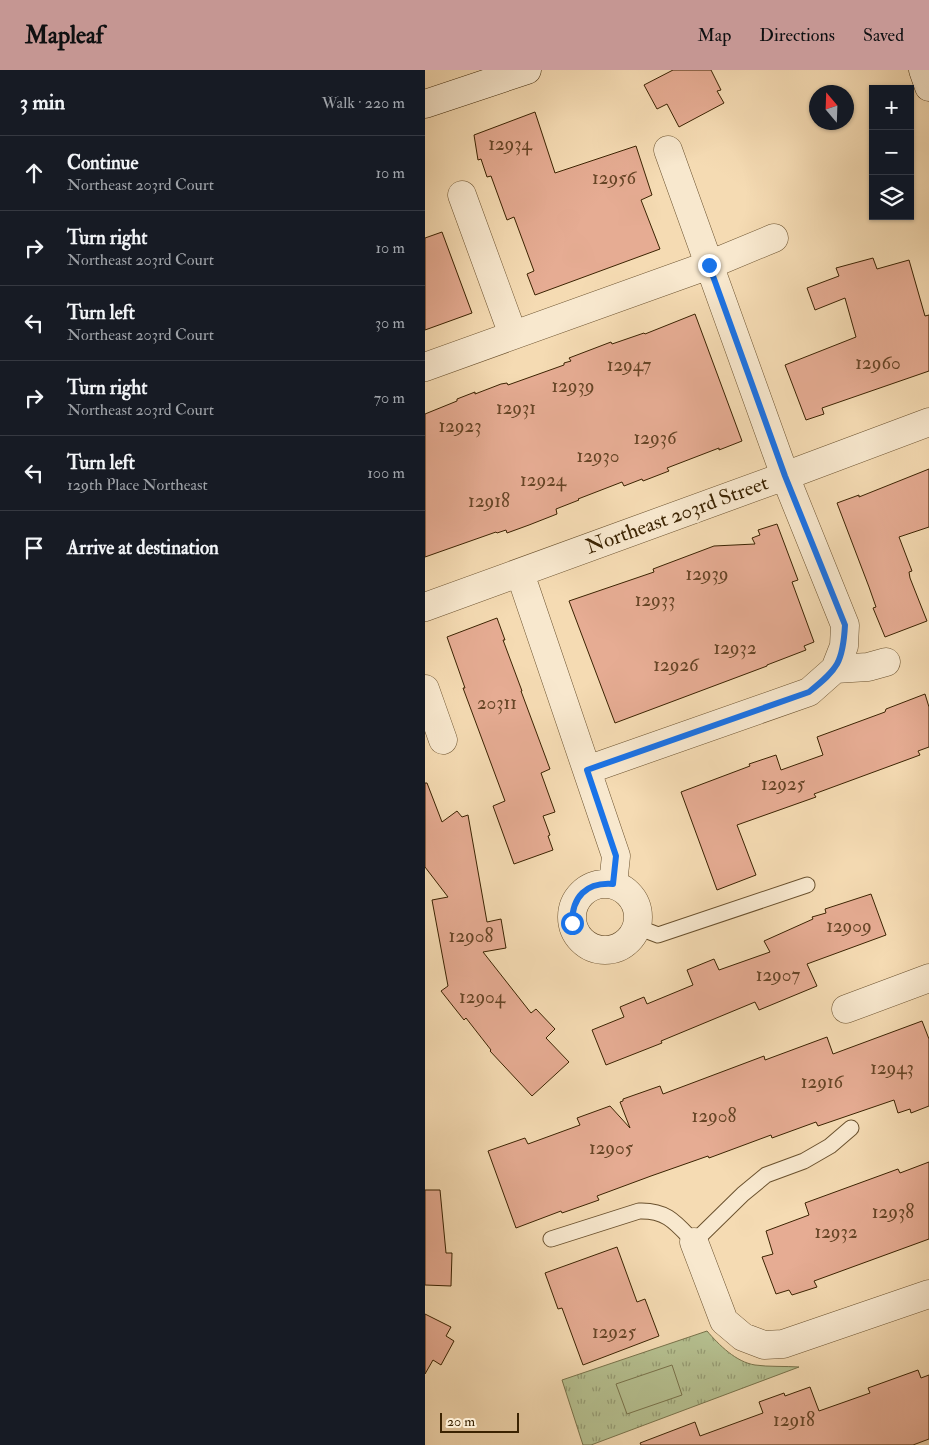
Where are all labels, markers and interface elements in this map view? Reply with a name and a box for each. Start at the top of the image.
text: Mapleaf [25,20,104,51]
text: Map [698,24,731,47]
text: Directions [759,24,835,47]
text: Saved [863,24,904,47]
north arrow [809,85,854,130]
map controls [869,85,914,220]
button: + [869,85,914,130]
text: 3 min [20,89,65,116]
text: Walk · 220 m [322,93,405,113]
button: − [869,130,914,175]
house number: 12934 [488,132,533,156]
text: Continue [67,151,138,175]
icon: ahead [20,159,48,187]
text: 10 m [375,163,405,183]
house number: 12956 [592,166,637,190]
text: Northeast 203rd Court [67,175,214,195]
button: layers [869,175,914,220]
text: Turn right [67,226,147,250]
icon: right [20,234,48,262]
text: 10 m [375,238,405,258]
text: Northeast 203rd Court [67,250,214,270]
route end [698,254,721,277]
text: Turn left [67,301,135,325]
icon: left [20,309,48,337]
text: 30 m [375,313,405,333]
text: Northeast 203rd Court [67,325,214,345]
house number: 12960 [855,351,901,375]
house number: 12947 [607,353,652,377]
house number: 12939 [551,374,595,398]
text: Turn right [67,376,147,400]
icon: right [20,384,48,412]
text: 70 m [374,388,405,408]
house number: 12931 [496,396,536,420]
text: Northeast 203rd Court [67,400,214,420]
house number: 12923 [438,414,482,438]
house number: 12936 [633,426,678,450]
house number: 12930 [576,444,620,468]
text: Turn left [67,451,135,475]
icon: left [20,459,48,487]
text: 100 m [367,463,405,483]
house number: 12924 [520,468,567,492]
street label: Northeast 203rd Street [582,469,772,561]
text: 129th Place Northeast [67,475,208,495]
house number: 12918 [468,489,510,513]
icon: arrive [20,534,48,562]
text: Arrive at destination [67,536,219,560]
house number: 12939 [685,562,729,586]
house number: 12933 [635,588,675,612]
house number: 12932 [713,636,757,660]
house number: 12926 [653,653,700,677]
house number: 20311 [477,691,517,715]
house number: 12925 [761,772,806,796]
route start [561,912,584,935]
house number: 12909 [826,914,872,938]
house number: 12908 [449,924,493,948]
house number: 12907 [756,963,801,987]
house number: 12904 [459,985,506,1009]
house number: 12943 [870,1056,914,1080]
house number: 12916 [801,1070,845,1094]
house number: 12908 [692,1104,736,1128]
house number: 12905 [589,1136,634,1160]
house number: 12938 [872,1200,914,1224]
house number: 12932 [814,1220,858,1244]
house number: 12925 [592,1320,637,1344]
house number: 12918 [773,1408,815,1432]
scale bar [440,1410,519,1433]
text: 20 m [447,1413,475,1430]

